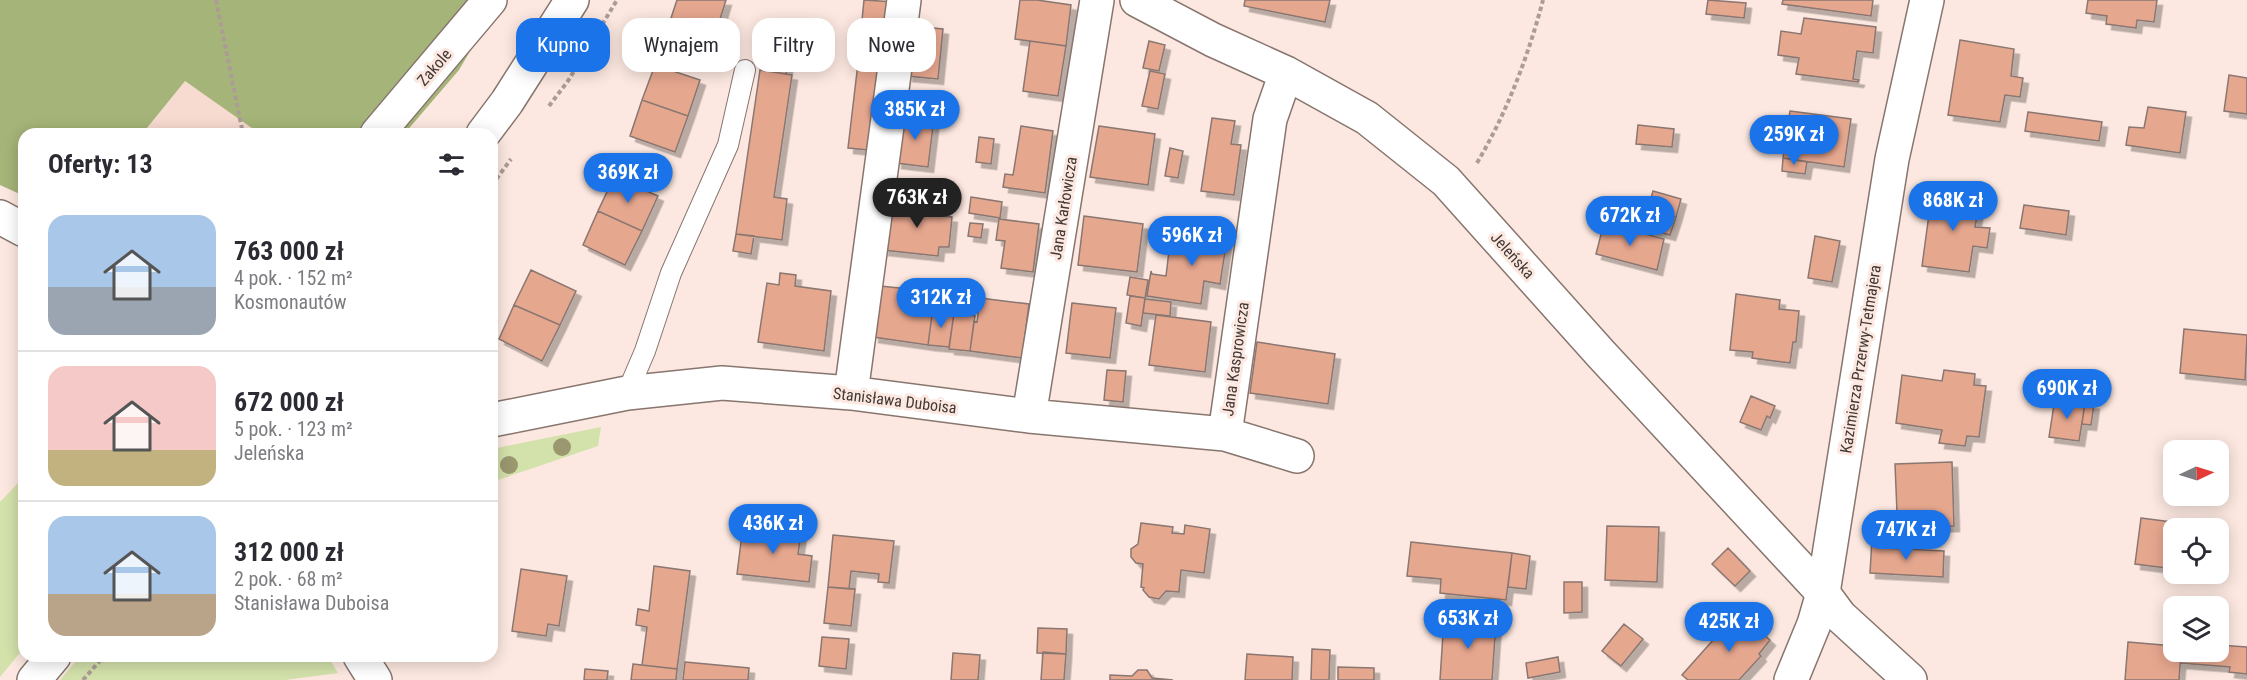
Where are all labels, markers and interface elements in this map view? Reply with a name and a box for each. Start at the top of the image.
chip: Kupno [516,18,610,72]
chip: Wynajem [622,18,740,72]
chip: Filtry [752,18,835,72]
chip: Nowe [847,18,936,72]
street label: Zakole [413,45,455,90]
pin: 385K zł [860,90,970,141]
text: 385K zł [885,97,945,121]
pin: 259K zł [1739,115,1849,166]
text: 259K zł [1764,122,1824,146]
icon: filters [435,148,468,181]
text: Oferty: 13 [48,149,153,179]
pin: 369K zł [573,153,683,204]
street label: Jana Karłowicza [1046,155,1081,261]
text: 369K zł [598,160,658,184]
pin: 763K zł [862,178,972,229]
pin: 868K zł [1898,181,2008,232]
text: 763K zł [887,185,947,209]
text: 868K zł [1923,188,1983,212]
pin: 672K zł [1575,196,1685,247]
text: 672K zł [1600,203,1660,227]
pin: 596K zł [1137,216,1247,267]
text: 596K zł [1162,223,1222,247]
street label: Jeleńska [1487,228,1539,283]
text: 763 000 zł [234,236,344,266]
icon: home [96,239,168,311]
street label: Kazimierza Przerwy-Tetmajera [1836,263,1885,455]
text: 4 pok. · 152 m² [234,266,353,290]
pin: 312K zł [886,278,996,329]
text: 312K zł [911,285,971,309]
text: Kosmonautów [234,290,347,314]
street label: Jana Kasprowicza [1218,301,1253,417]
pin: 690K zł [2012,369,2122,420]
text: 690K zł [2037,376,2097,400]
street label: Stanisława Duboisa [832,383,958,417]
text: 672 000 zł [234,387,344,417]
icon: home [96,390,168,462]
text: 5 pok. · 123 m² [234,417,353,441]
north arrow [2163,440,2229,506]
map controls [2163,440,2229,662]
text: Jeleńska [234,441,304,465]
pin: 436K zł [718,504,828,555]
pin: 747K zł [1851,510,1961,561]
text: 436K zł [743,511,803,535]
text: 747K zł [1876,517,1936,541]
button: locate [2163,518,2229,584]
text: 312 000 zł [234,537,344,567]
icon: home [96,540,168,612]
text: 2 pok. · 68 m² [234,567,343,591]
text: Stanisława Duboisa [234,591,389,615]
button: layers [2163,596,2229,662]
pin: 653K zł [1413,599,1523,650]
pin: 425K zł [1674,602,1784,653]
text: 653K zł [1438,606,1498,630]
text: 425K zł [1699,609,1759,633]

